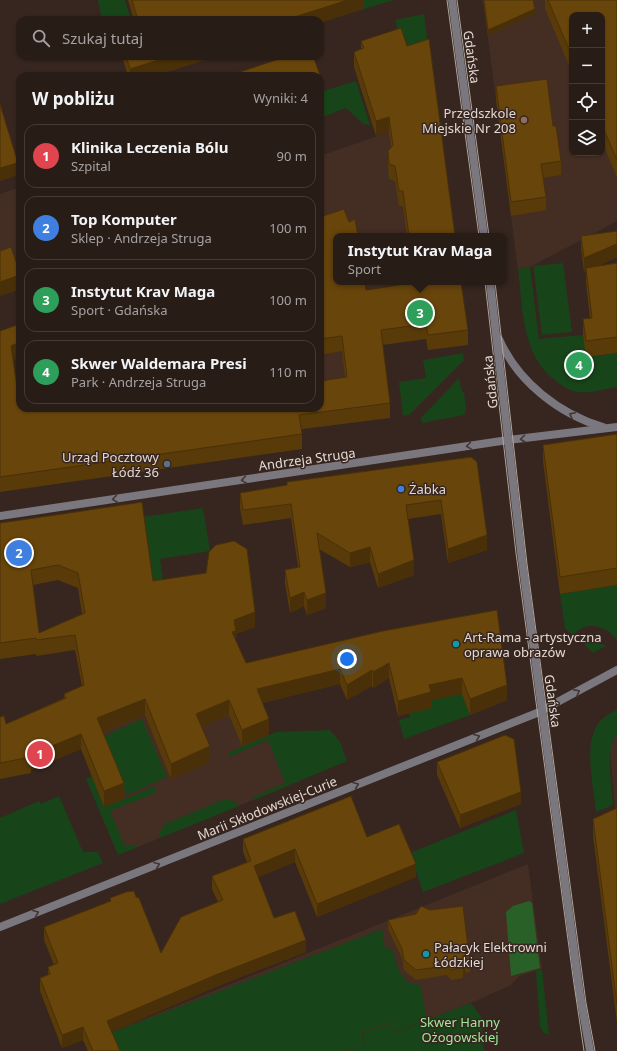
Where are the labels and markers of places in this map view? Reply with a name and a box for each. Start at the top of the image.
place label: Przedszkole Miejskie Nr 208 [422,104,516,137]
marker: Przedszkole Miejskie Nr 208 [519,115,529,125]
pin: 3 [407,298,433,328]
pin: 4 [566,350,592,380]
place label: Urząd Pocztowy Łódź 36 [62,448,159,481]
marker: Urząd Pocztowy Łódź 36 [162,459,172,469]
place label: Żabka [409,480,446,498]
marker: Żabka [396,484,406,494]
pin: 2 [6,538,32,568]
place label: Art-Rama - artystyczna oprawa obrazów [464,628,602,661]
marker: Art-Rama - artystyczna oprawa obrazów [451,639,461,649]
pin: 1 [27,739,53,769]
place label: Pałacyk Elektrowni Łódzkiej [434,938,547,971]
marker: Pałacyk Elektrowni Łódzkiej [421,949,431,959]

